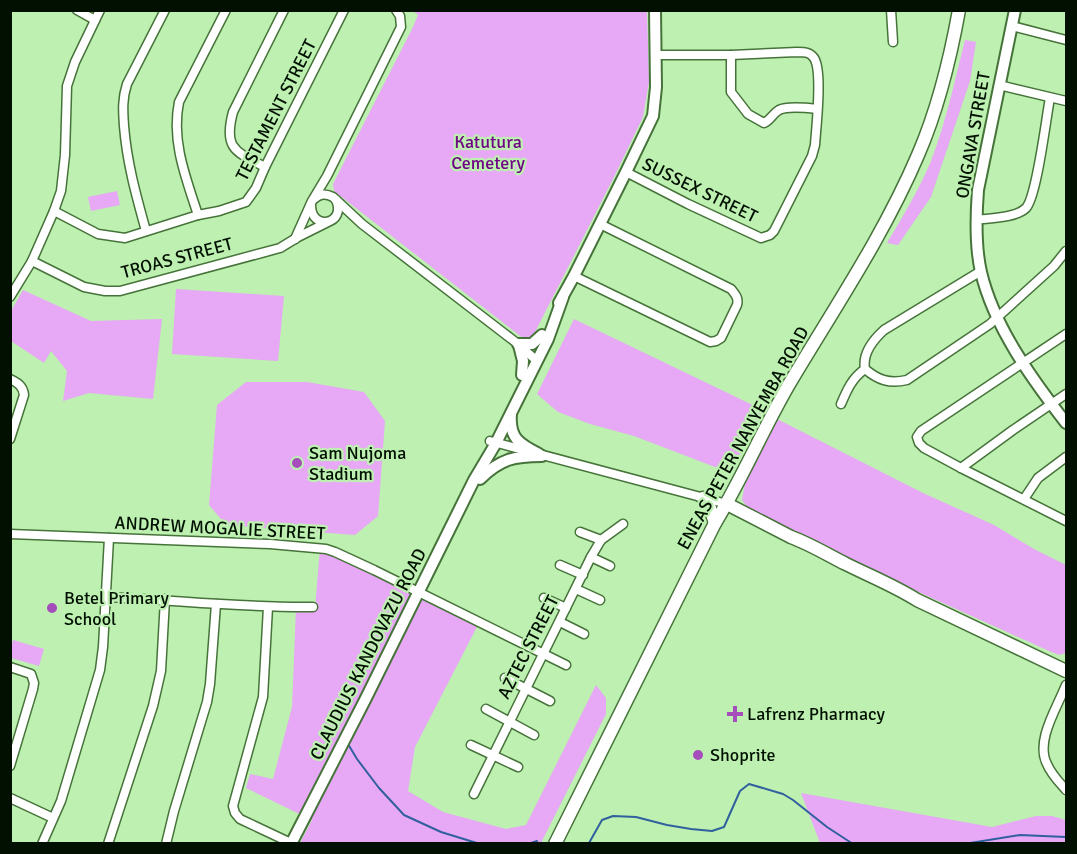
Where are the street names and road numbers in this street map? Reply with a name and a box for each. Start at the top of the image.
street label: TESTAMENT STREET [231,36,321,184]
street label: ONGAVA STREET [951,70,995,200]
street label: SUSSEX STREET [639,153,761,227]
street label: TROAS STREET [119,233,235,283]
street label: ENEAS PETER NANYEMBA ROAD [672,323,814,553]
street label: ANDREW MOGALIE STREET [114,511,326,545]
street label: CLAUDIUS KANDOVAZU ROAD [305,545,431,763]
street label: AZTEC STREET [492,591,564,702]

